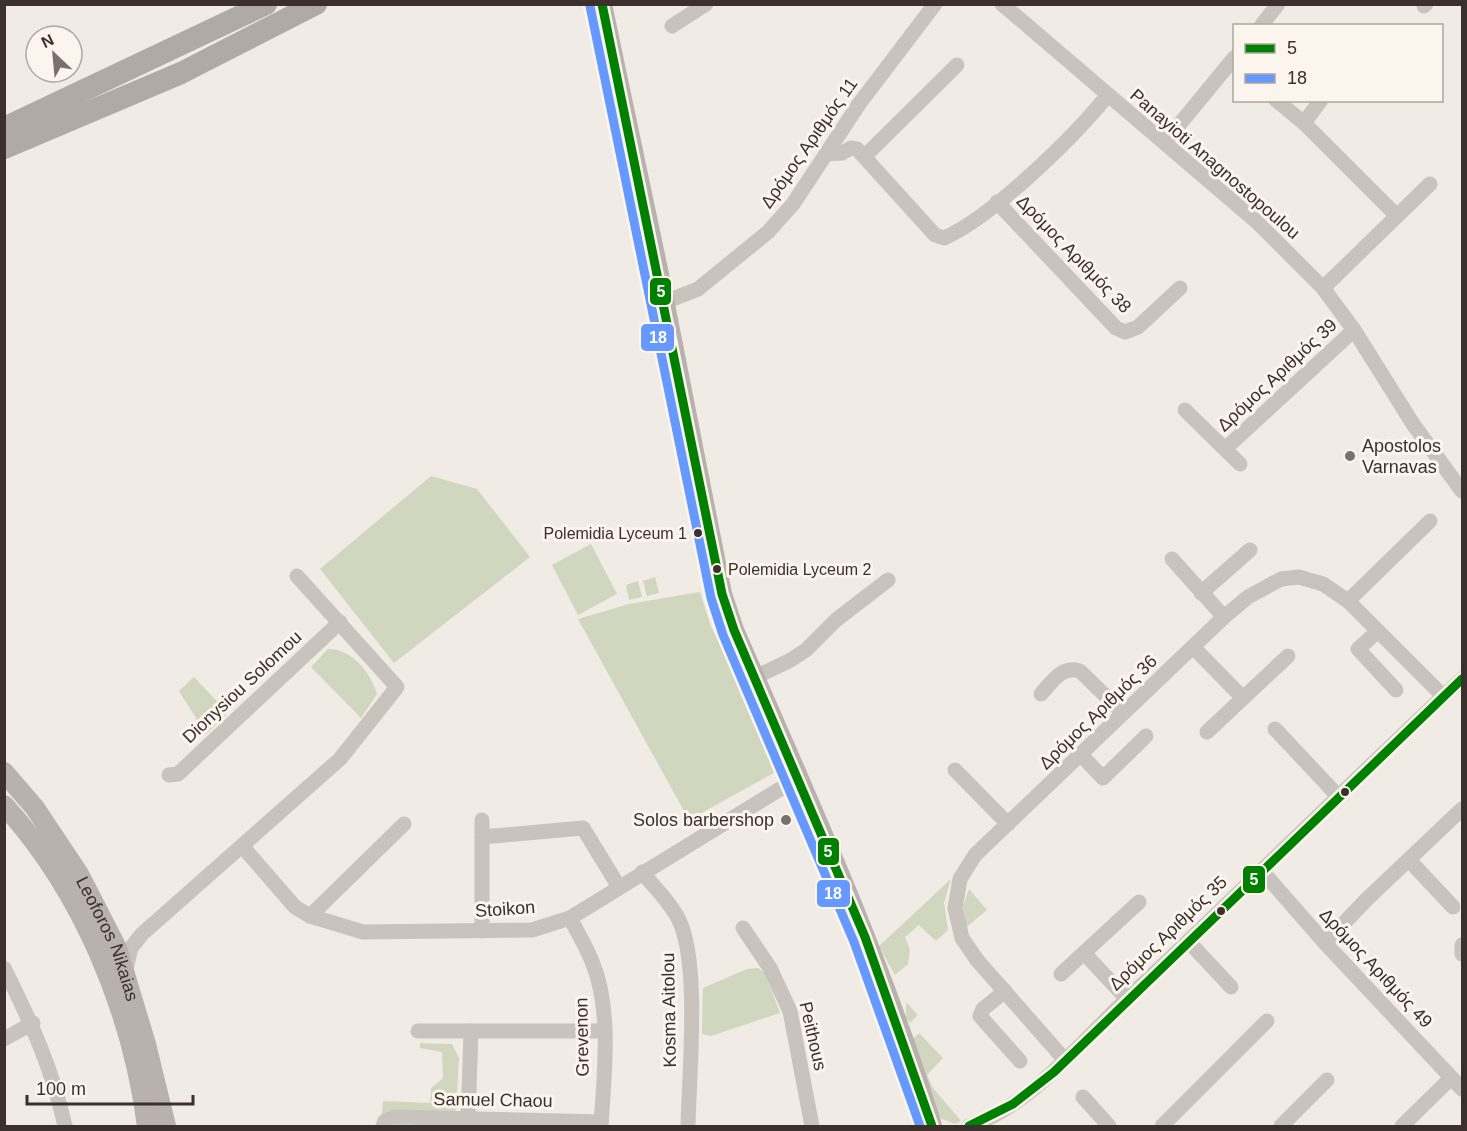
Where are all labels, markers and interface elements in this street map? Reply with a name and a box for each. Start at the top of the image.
north arrow [24,24,84,84]
legend [1233,24,1443,102]
text: N [39,31,57,51]
text: 5 [1287,38,1297,58]
text: 18 [1287,68,1307,88]
street label: Δρόμος Αριθμός 11 [757,74,861,212]
street label: Panayioti Anagnostopoulou [1126,85,1304,243]
street label: Δρόμος Αριθμός 38 [1013,191,1135,317]
line badge: 5 [649,277,672,306]
text: 5 [657,283,666,300]
street label: Δρόμος Αριθμός 39 [1213,315,1341,435]
line badge: 18 [640,323,675,352]
text: 18 [649,329,667,346]
place label: Apostolos Varnavas [1362,436,1441,477]
marker: Apostolos Varnavas [1343,449,1357,463]
place label: Polemidia Lyceum 1 [544,525,687,542]
marker: Polemidia Lyceum 1 [692,527,704,539]
place label: Polemidia Lyceum 2 [728,561,872,578]
marker: Polemidia Lyceum 2 [711,563,723,575]
street label: Dionysiou Solomou [178,627,306,747]
street label: Δρόμος Αριθμός 36 [1035,651,1161,773]
unlabelled marker [1339,786,1351,798]
place label: Solos barbershop [633,810,774,830]
marker: Solos barbershop [779,813,793,827]
line badge: 5 [817,837,840,866]
text: 5 [824,843,833,860]
line badge: 5 [1242,865,1266,894]
text: 5 [1250,871,1259,888]
street label: Δρόμος Αριθμός 35 [1105,872,1231,994]
street label: Leoforos Nikaias [72,873,142,1004]
line badge: 18 [816,879,851,908]
text: 18 [824,885,842,902]
street label: Stoikon [474,897,536,921]
street label: Δρόμος Αριθμός 49 [1316,904,1436,1032]
unlabelled marker [1215,905,1227,917]
street label: Kosma Aitolou [658,952,680,1068]
street label: Grevenon [571,997,593,1077]
street label: Peithous [795,1000,831,1072]
scale bar [27,1068,194,1106]
text: 100 m [36,1079,86,1099]
street label: Samuel Chaou [433,1089,553,1111]

